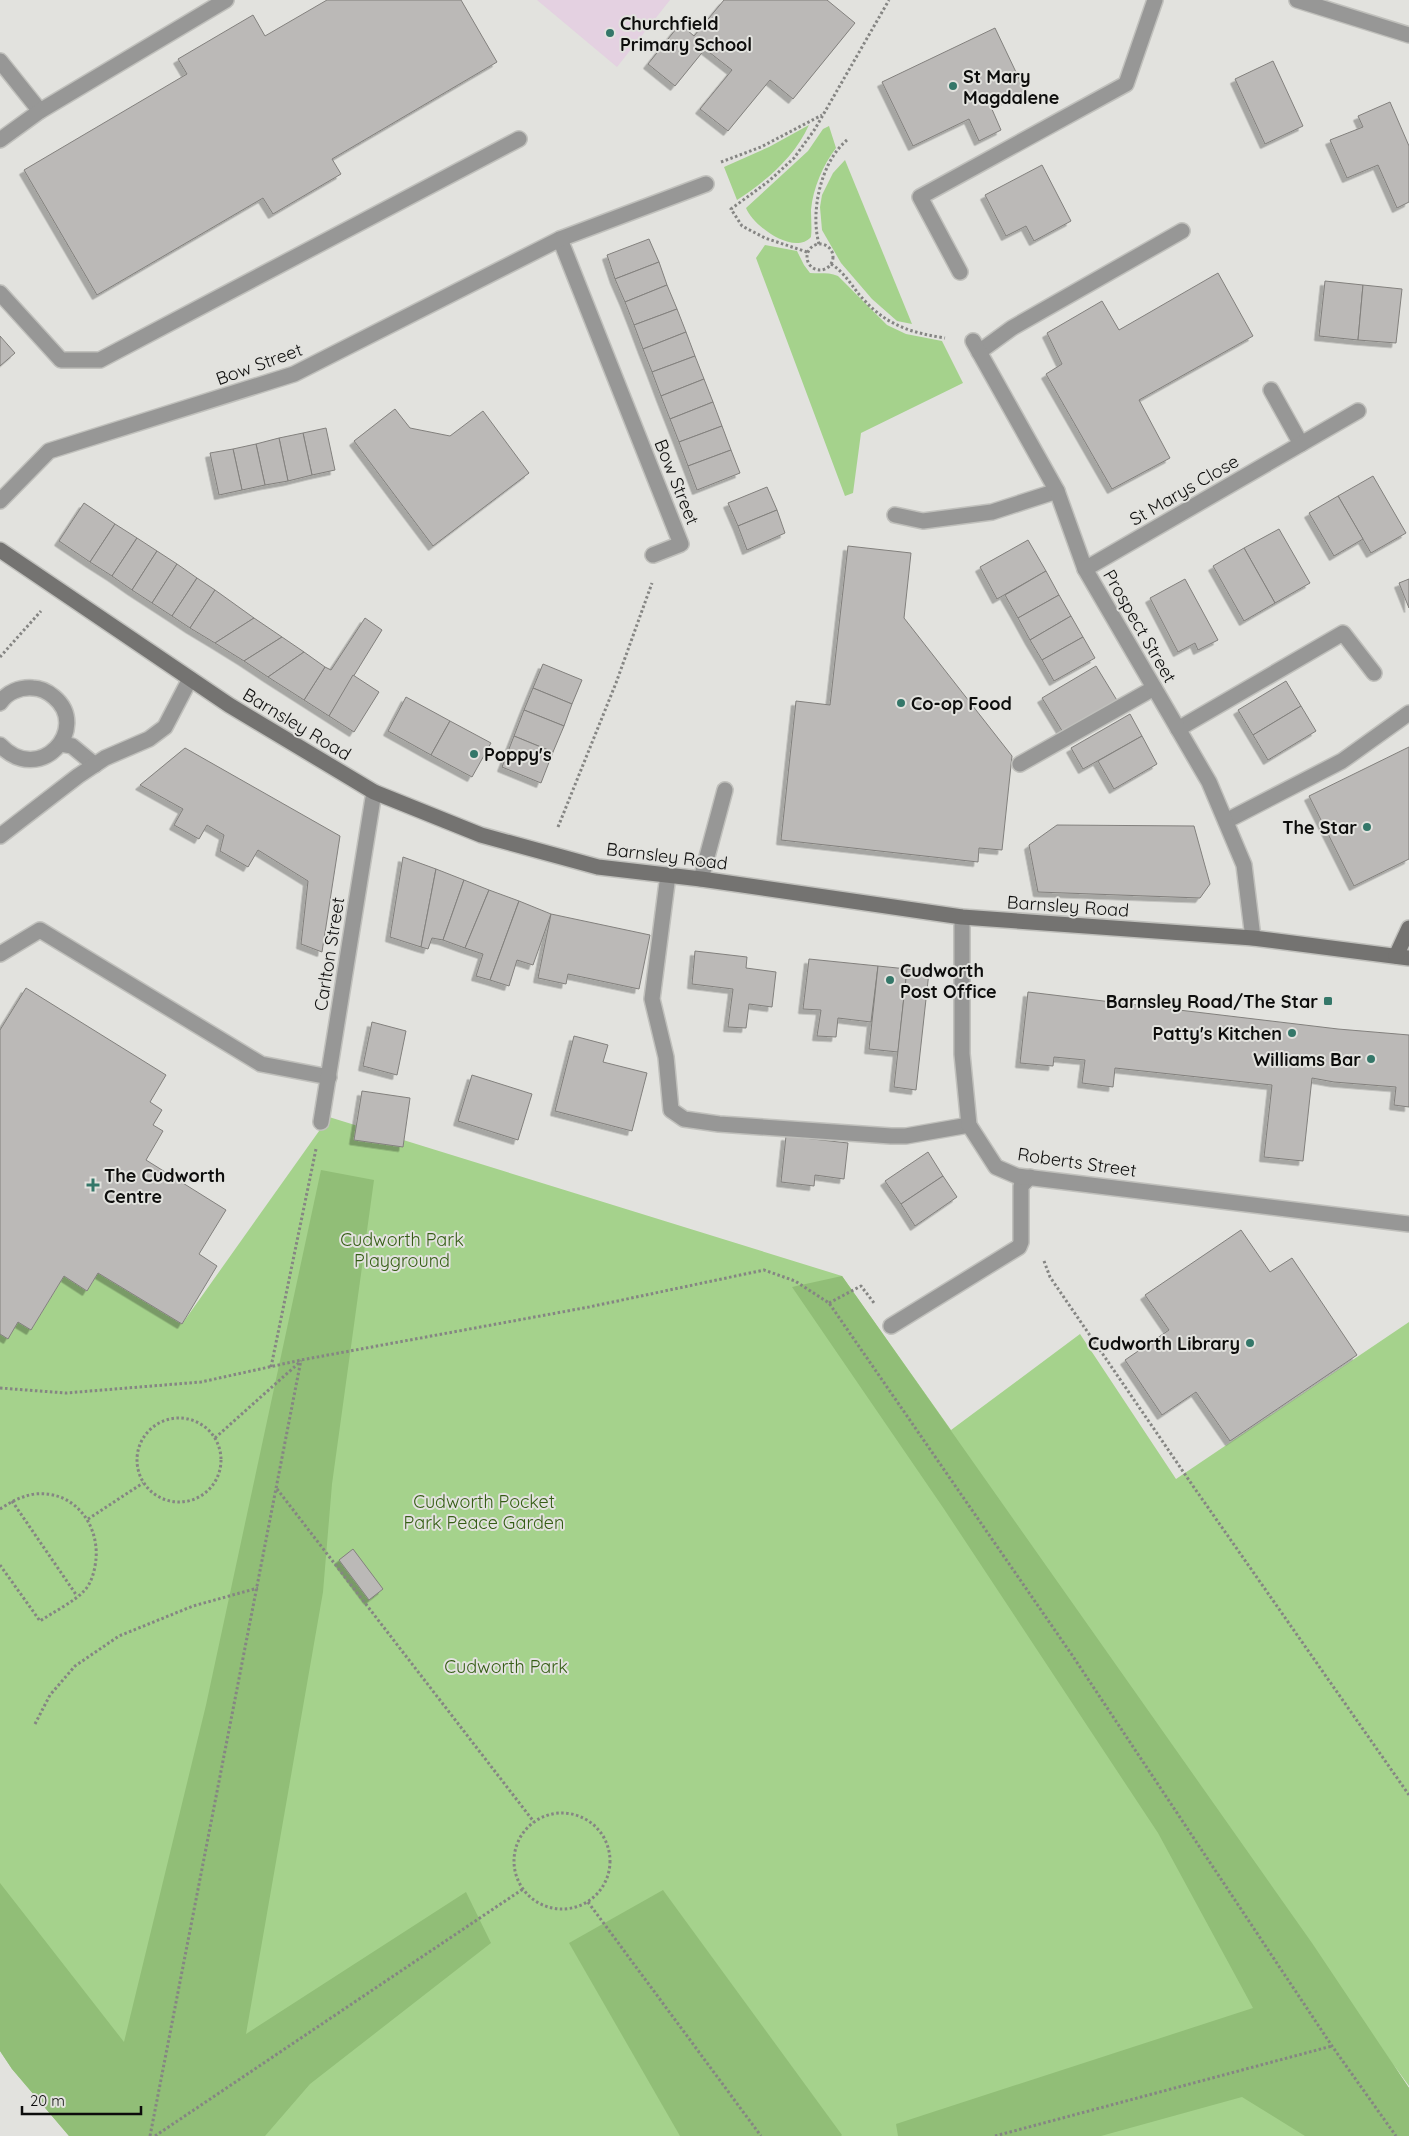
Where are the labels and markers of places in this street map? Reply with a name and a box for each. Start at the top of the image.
place label: Churchfield Primary School [620,12,752,56]
marker: Churchfield Primary School [604,27,616,39]
place label: St Mary Magdalene [963,65,1059,109]
marker: St Mary Magdalene [947,80,959,92]
place label: Co-op Food [911,692,1012,715]
marker: Co-op Food [895,697,907,709]
place label: Poppy's [484,743,552,766]
marker: Poppy's [468,748,480,760]
place label: The Star [1282,816,1357,839]
marker: The Star [1361,821,1373,833]
place label: Cudworth Post Office [900,959,997,1003]
marker: Cudworth Post Office [884,974,896,986]
place label: Barnsley Road/The Star [1106,990,1318,1013]
marker: Barnsley Road/The Star [1322,995,1334,1007]
place label: Patty's Kitchen [1153,1022,1282,1045]
marker: Patty's Kitchen [1286,1027,1298,1039]
place label: Williams Bar [1253,1048,1361,1071]
marker: Williams Bar [1365,1053,1377,1065]
place label: The Cudworth Centre [104,1164,225,1208]
marker: The Cudworth Centre [86,1178,100,1192]
place label: Cudworth Library [1088,1332,1240,1355]
marker: Cudworth Library [1244,1337,1256,1349]

